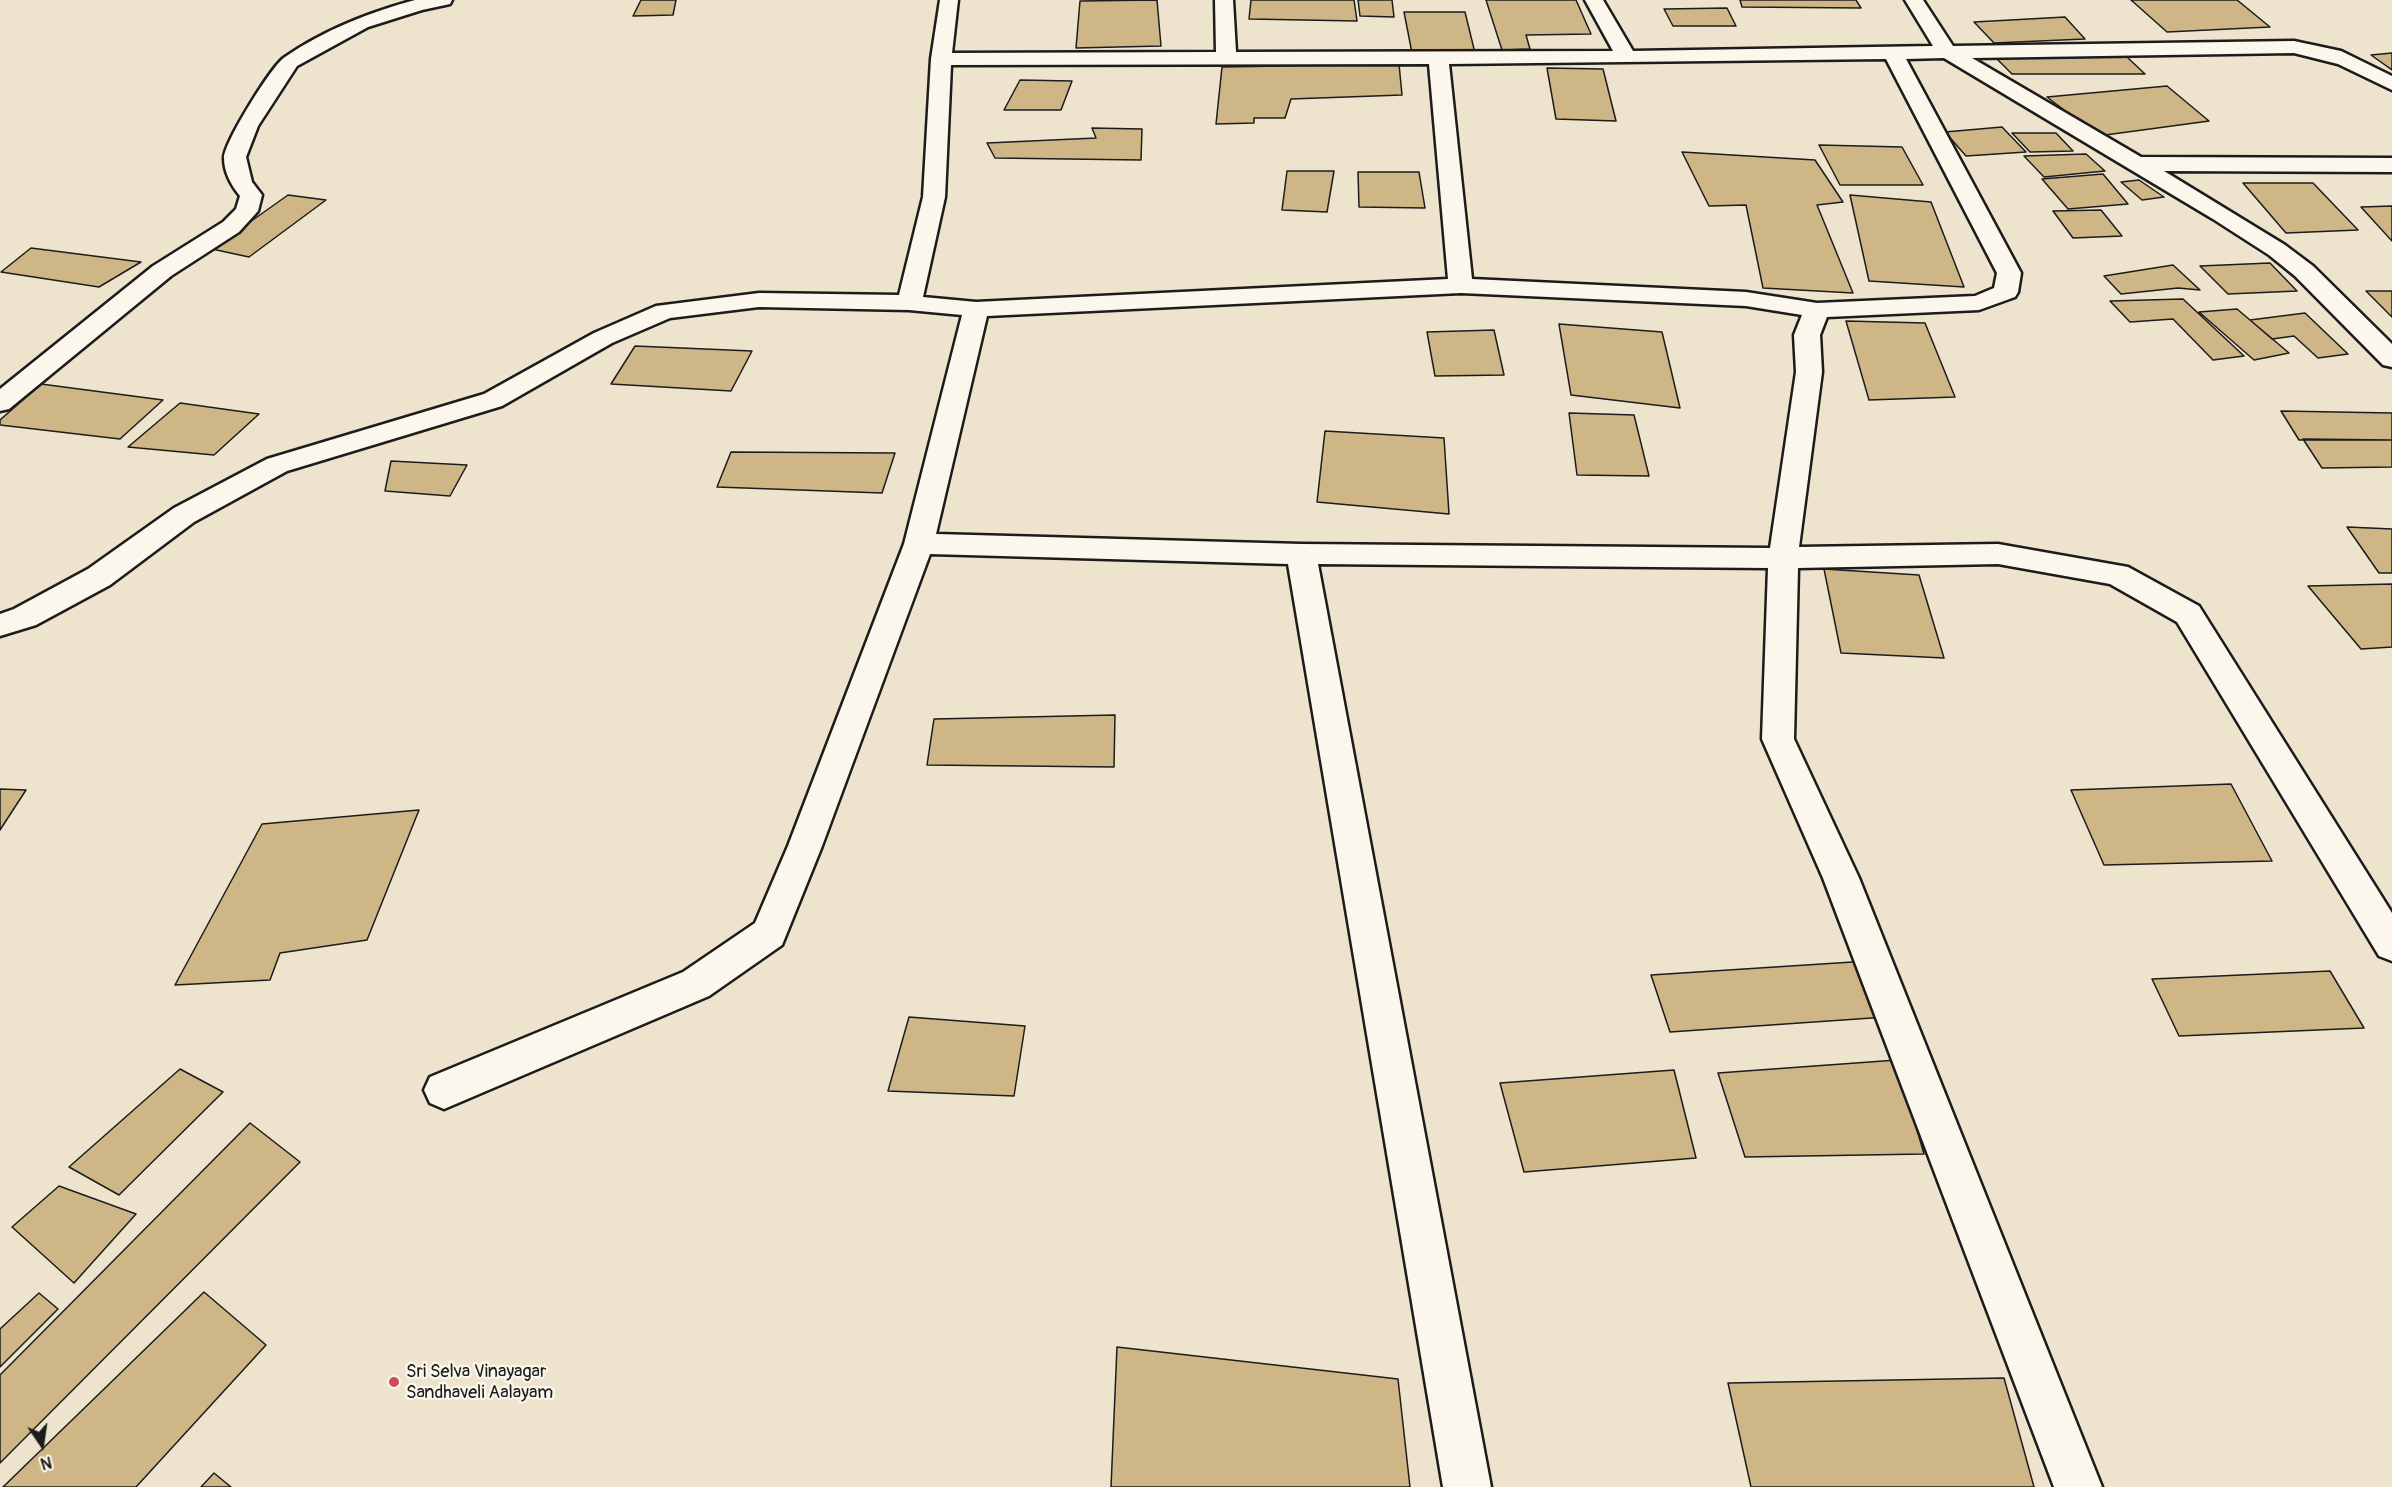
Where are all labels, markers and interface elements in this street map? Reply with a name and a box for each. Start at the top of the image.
place label: Sri Selva Vinayagar Sandhaveli Aalayam [406,1361,553,1404]
marker: Sri Selva Vinayagar Sandhaveli Aalayam [387,1375,401,1389]
north arrow [12,1415,72,1475]
text: N [39,1452,54,1473]

